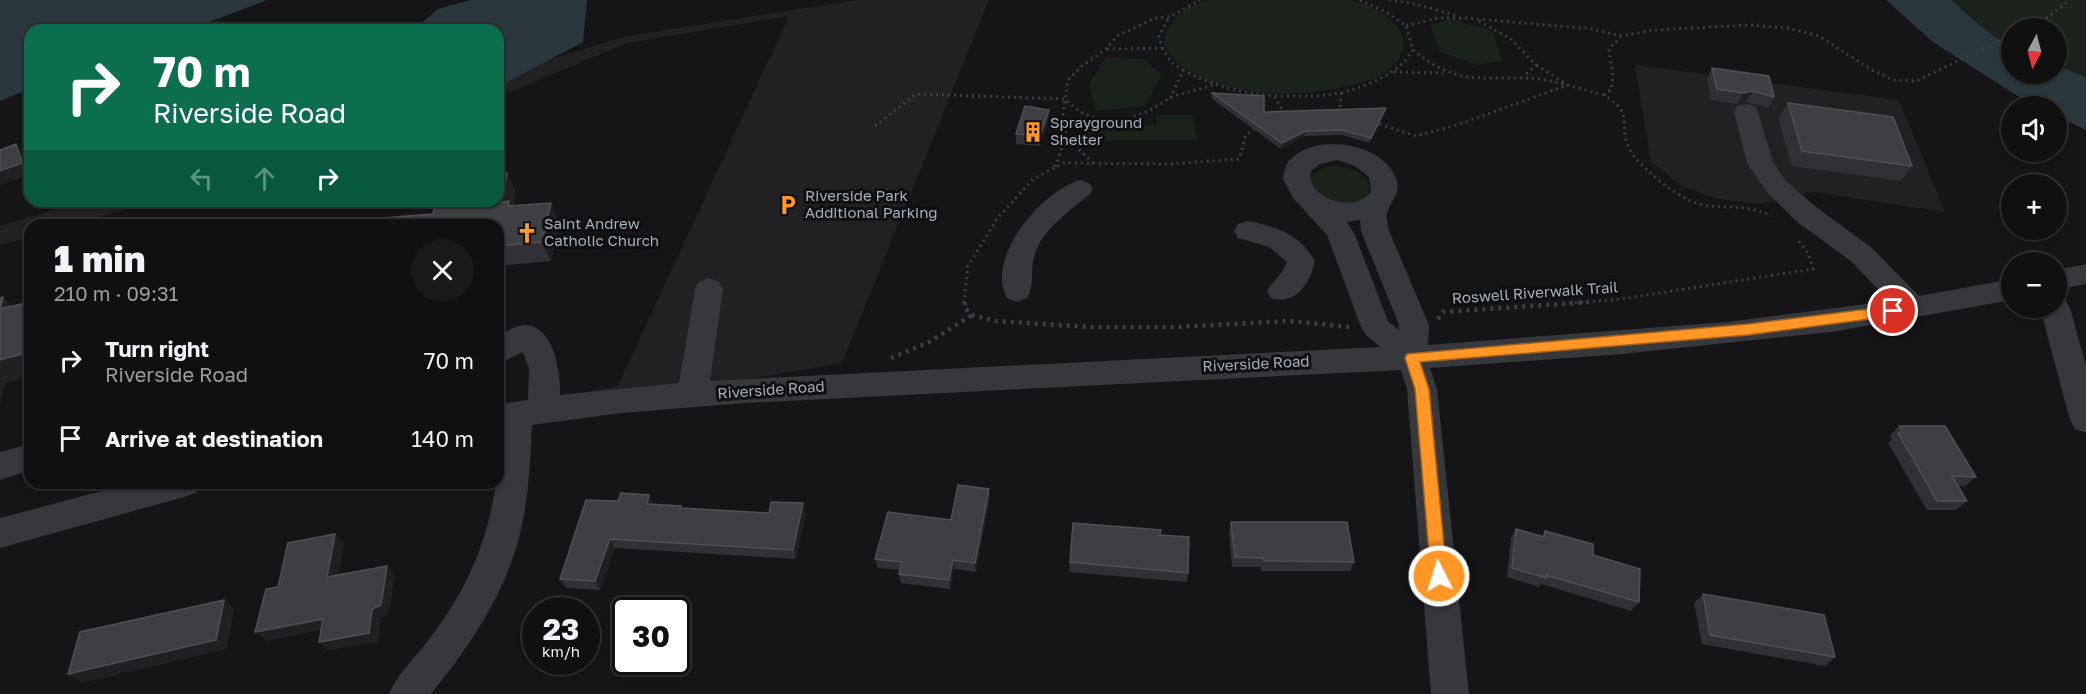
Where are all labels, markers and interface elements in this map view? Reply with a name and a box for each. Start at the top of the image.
north arrow [2001,18,2067,84]
map controls [2001,18,2067,318]
text: 70 m [153,46,250,96]
icon: right [54,48,132,126]
button: sound [2001,96,2067,162]
text: Riverside Road [153,97,346,129]
place label: Sprayground Shelter [1050,113,1142,148]
building icon: Sprayground Shelter [1021,120,1045,144]
icon: left [185,162,218,195]
icon: ahead [248,162,281,195]
icon: right [311,162,344,195]
button: + [2001,174,2067,240]
place label: Riverside Park Additional Parking [805,186,938,221]
parking icon: Riverside Park Additional Parking [776,193,800,217]
place label: Saint Andrew Catholic Church [544,214,659,249]
church icon: Saint Andrew Catholic Church [515,221,539,245]
text: 1 min [54,237,145,280]
button: close [411,239,474,302]
button: − [2001,252,2067,318]
street label: Roswell Riverwalk Trail [1451,277,1619,307]
text: 210 m · 09:31 [54,281,178,305]
pin [1867,285,1918,336]
icon: arrive [1876,294,1909,327]
text: Turn right [105,335,209,362]
icon: right [54,344,87,377]
text: 70 m [424,347,474,374]
street label: Riverside Road [1202,351,1310,375]
text: Riverside Road [105,362,248,386]
street label: Riverside Road [717,376,825,402]
icon: arrive [54,422,87,455]
text: Arrive at destination [105,425,323,452]
text: 140 m [411,425,474,452]
position arrow [1407,544,1471,608]
speed limit sign: 30 [612,597,690,675]
text: 23 [543,611,579,647]
text: km/h [542,642,580,660]

